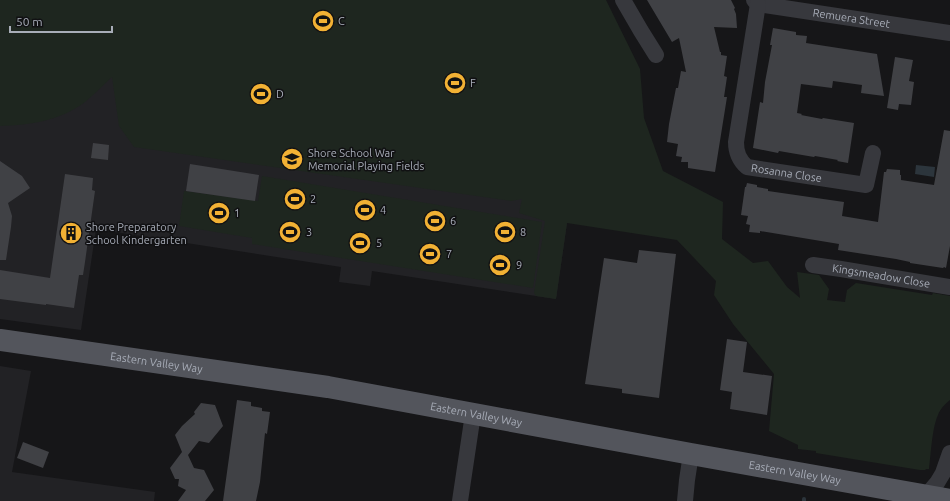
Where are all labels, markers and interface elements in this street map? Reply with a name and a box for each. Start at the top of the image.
street label: Remuera Street [812,6,891,30]
scale bar [10,8,112,34]
sports icon: C [310,8,336,34]
text: 50 m [16,15,43,28]
place label: C [338,15,345,27]
sports icon: F [442,70,468,96]
place label: F [470,77,476,89]
sports icon: D [248,81,274,107]
place label: D [276,88,284,100]
school or university icon: Shore School War Memorial Playing Fields [279,146,305,172]
place label: Shore School War Memorial Playing Fields [308,147,425,172]
street label: Rosanna Close [750,162,823,184]
sports icon: 2 [282,186,308,212]
place label: 2 [310,193,316,205]
sports icon: 4 [352,197,378,223]
sports icon: 1 [206,200,232,226]
place label: 4 [380,204,386,216]
place label: 1 [234,207,240,219]
sports icon: 6 [422,208,448,234]
place label: 6 [450,215,456,227]
sports icon: 3 [277,219,303,245]
sports icon: 8 [492,219,518,245]
building icon: Shore Preparatory School Kindergarten [58,220,84,246]
place label: Shore Preparatory School Kindergarten [86,221,187,246]
place label: 3 [306,226,312,238]
place label: 8 [520,226,526,238]
sports icon: 5 [347,230,373,256]
place label: 5 [376,237,382,249]
sports icon: 7 [417,241,443,267]
place label: 7 [446,248,452,260]
sports icon: 9 [487,252,513,278]
place label: 9 [516,259,522,271]
street label: Kingsmeadow Close [831,262,931,290]
street label: Eastern Valley Way [109,350,204,375]
street label: Eastern Valley Way [429,400,524,429]
street label: Eastern Valley Way [748,458,842,487]

